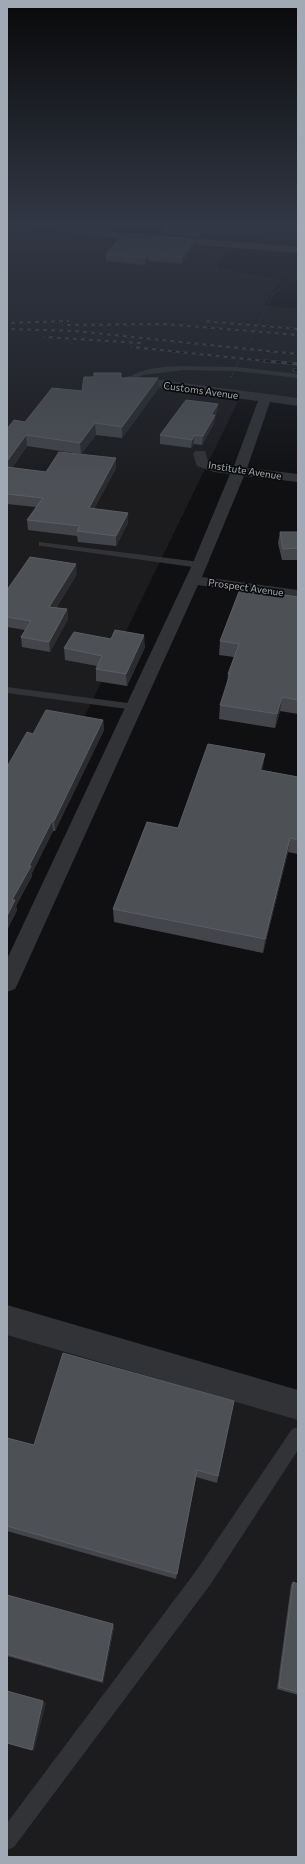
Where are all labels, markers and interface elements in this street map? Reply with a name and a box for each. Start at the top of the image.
street label: Customs Avenue [163,379,239,401]
street label: Institute Avenue [208,458,282,482]
street label: Prospect Avenue [208,576,284,598]

